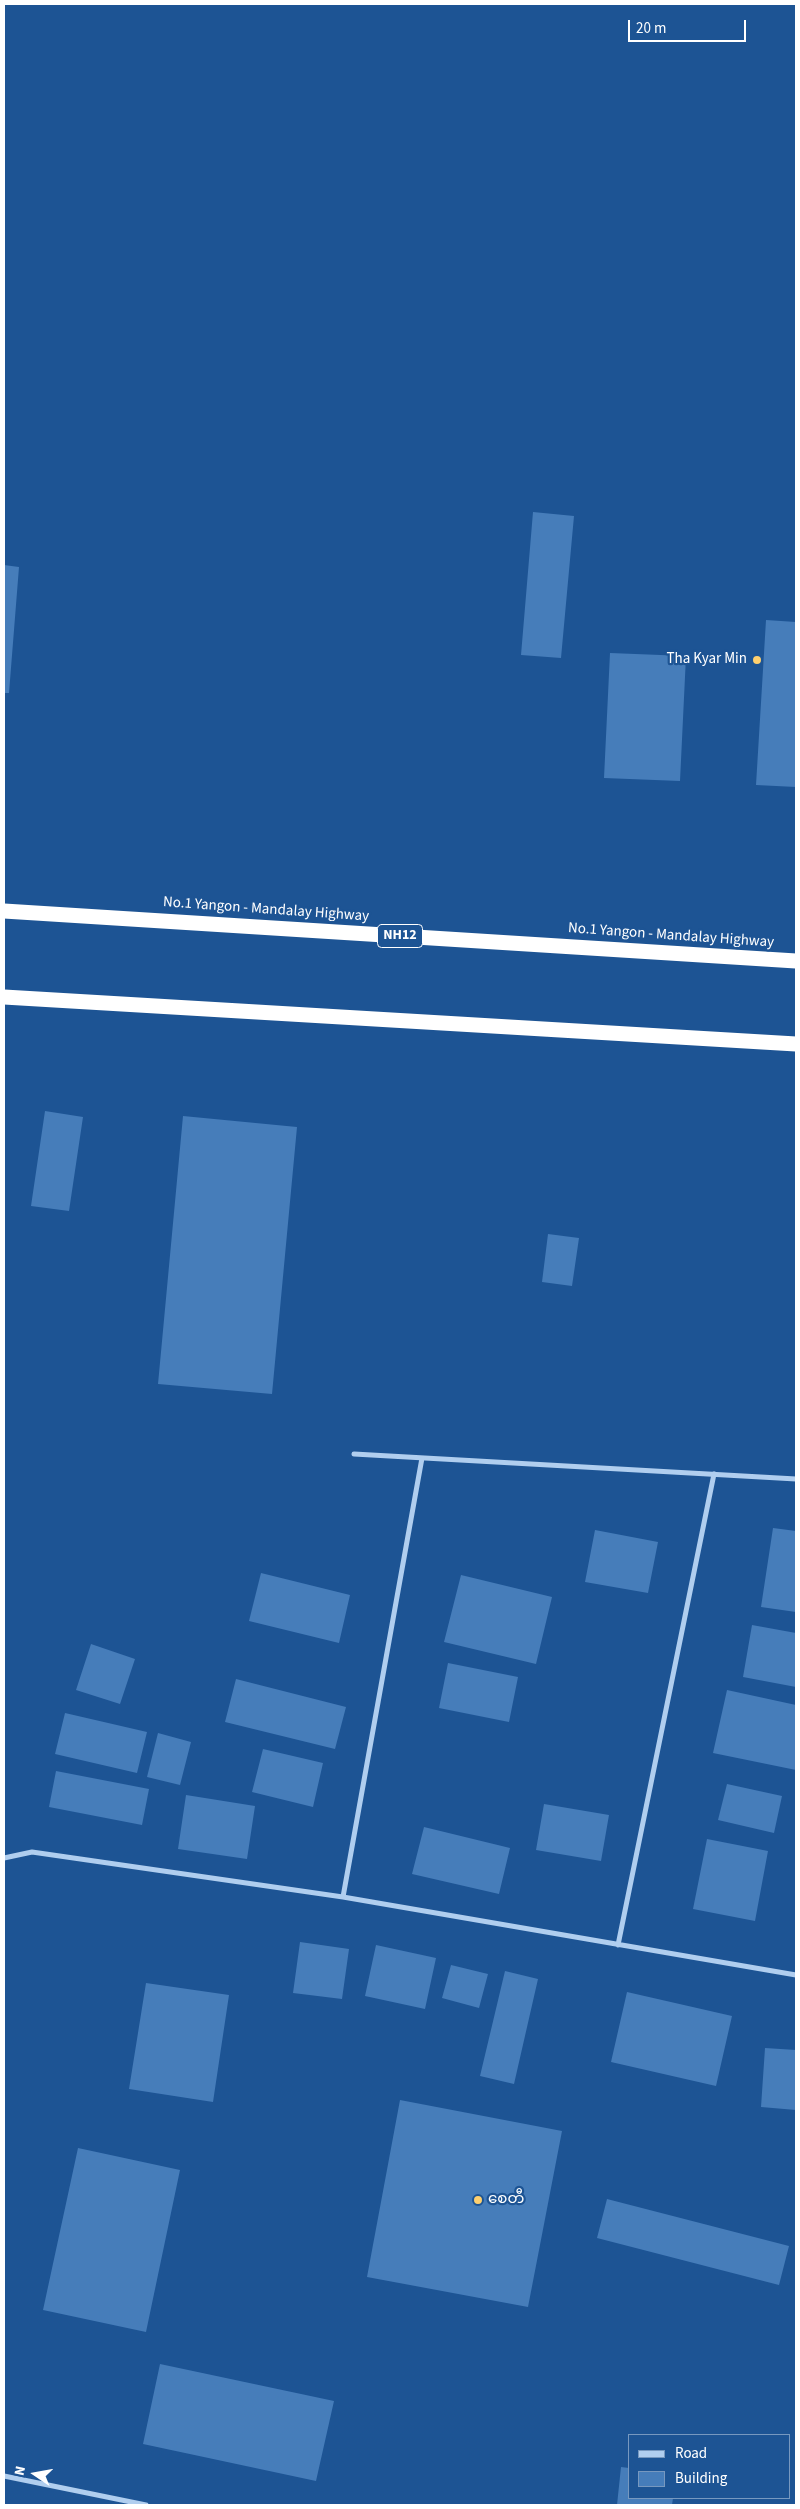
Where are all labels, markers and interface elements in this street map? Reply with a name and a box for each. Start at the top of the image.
scale bar [630,10,748,42]
text: 20 m [636,18,666,39]
place label: Tha Kyar Min [667,651,747,669]
marker: Tha Kyar Min [751,654,763,666]
street label: No.1 Yangon - Mandalay Highway [162,894,370,926]
street label: No.1 Yangon - Mandalay Highway [567,920,775,952]
road number: NH12 [378,924,422,948]
place label: စေတီ [488,2191,524,2209]
marker: စေတီ [472,2194,484,2206]
legend [628,2434,790,2499]
text: Road [675,2443,707,2464]
north arrow [10,2449,60,2499]
text: N [10,2464,31,2478]
text: Building [675,2468,727,2489]

